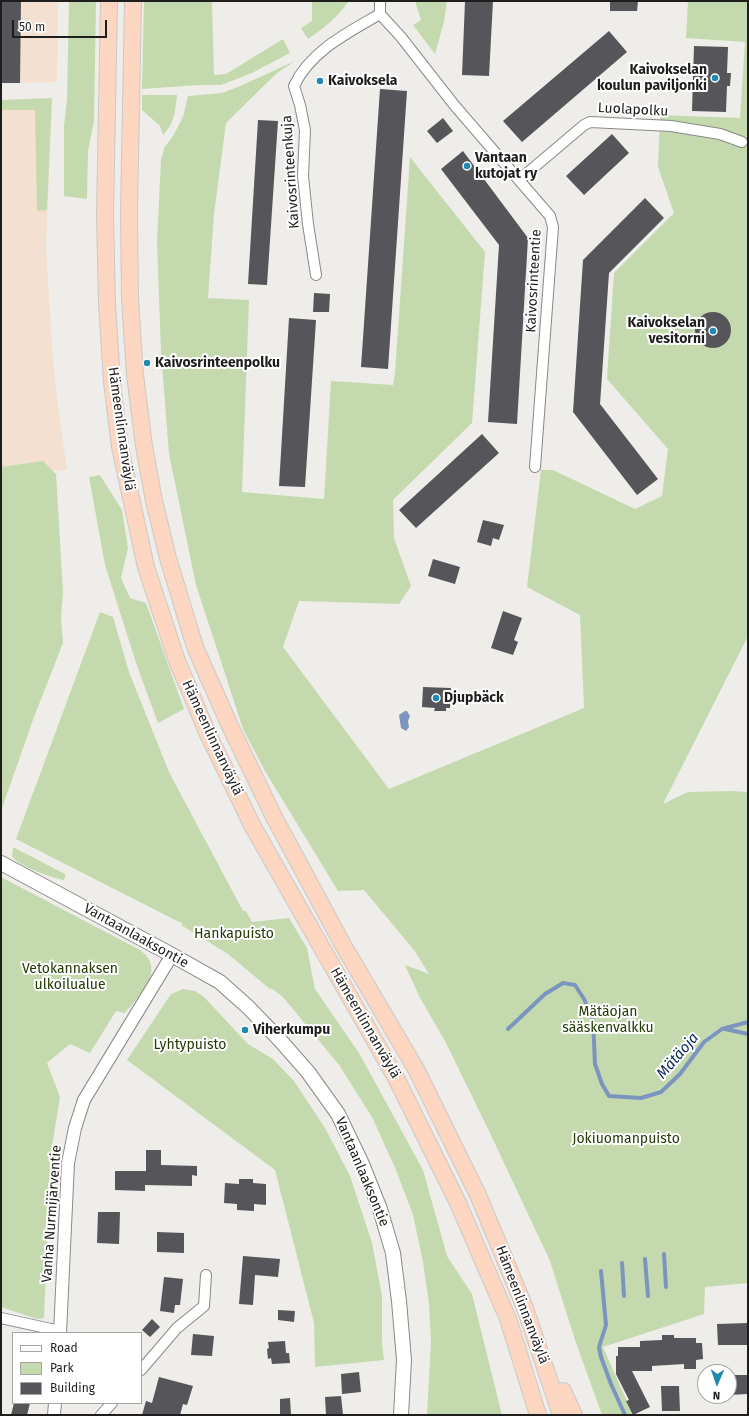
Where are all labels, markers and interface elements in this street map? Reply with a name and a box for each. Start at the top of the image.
scale bar [14,12,109,38]
text: 50 m [19,20,45,34]
place label: Kaivokselan koulun paviljonki [597,62,707,94]
place label: Kaivoksela [328,73,398,89]
marker: Kaivokselan koulun paviljonki [710,73,720,83]
marker: Kaivoksela [315,76,325,86]
street label: Luolapolku [597,100,669,120]
street label: Kaivosrinteenkuja [279,115,303,229]
place label: Vantaan kutojat ry [475,150,537,182]
marker: Vantaan kutojat ry [462,161,472,171]
street label: Kaivosrinteentie [523,229,545,333]
place label: Kaivokselan vesitorni [627,315,705,348]
marker: Kaivokselan vesitorni [708,326,718,336]
place label: Kaivosrinteenpolku [155,355,280,371]
marker: Kaivosrinteenpolku [142,358,152,368]
street label: Hämeenlinnanväylä [104,366,138,492]
street label: Hämeenlinnanväylä [178,678,246,798]
place label: Djupbäck [444,690,504,706]
marker: Djupbäck [431,693,441,703]
street label: Vantaanlaaksontie [81,900,191,972]
park label: Hankapuisto [194,926,274,942]
park label: Vetokannaksen ulkoilualue [22,961,118,994]
street label: Hämeenlinnanväylä [326,965,404,1081]
park label: Mätäojan sääskenvalkku [562,1004,654,1036]
place label: Viherkumpu [253,1022,330,1038]
marker: Viherkumpu [240,1025,250,1035]
water label: Mätäoja [653,1029,703,1083]
park label: Lyhtypuisto [154,1037,226,1053]
street label: Vantaanlaaksontie [331,1115,393,1229]
park label: Jokiuomanpuisto [572,1131,680,1147]
street label: Vanha Nurmijärventie [39,1145,65,1283]
street label: Hämeenlinnanväylä [492,1243,552,1367]
legend [12,1332,142,1404]
text: Road [50,1341,78,1355]
text: Park [50,1361,74,1375]
north arrow [697,1364,737,1404]
text: Building [50,1381,95,1395]
text: N [713,1389,720,1402]

